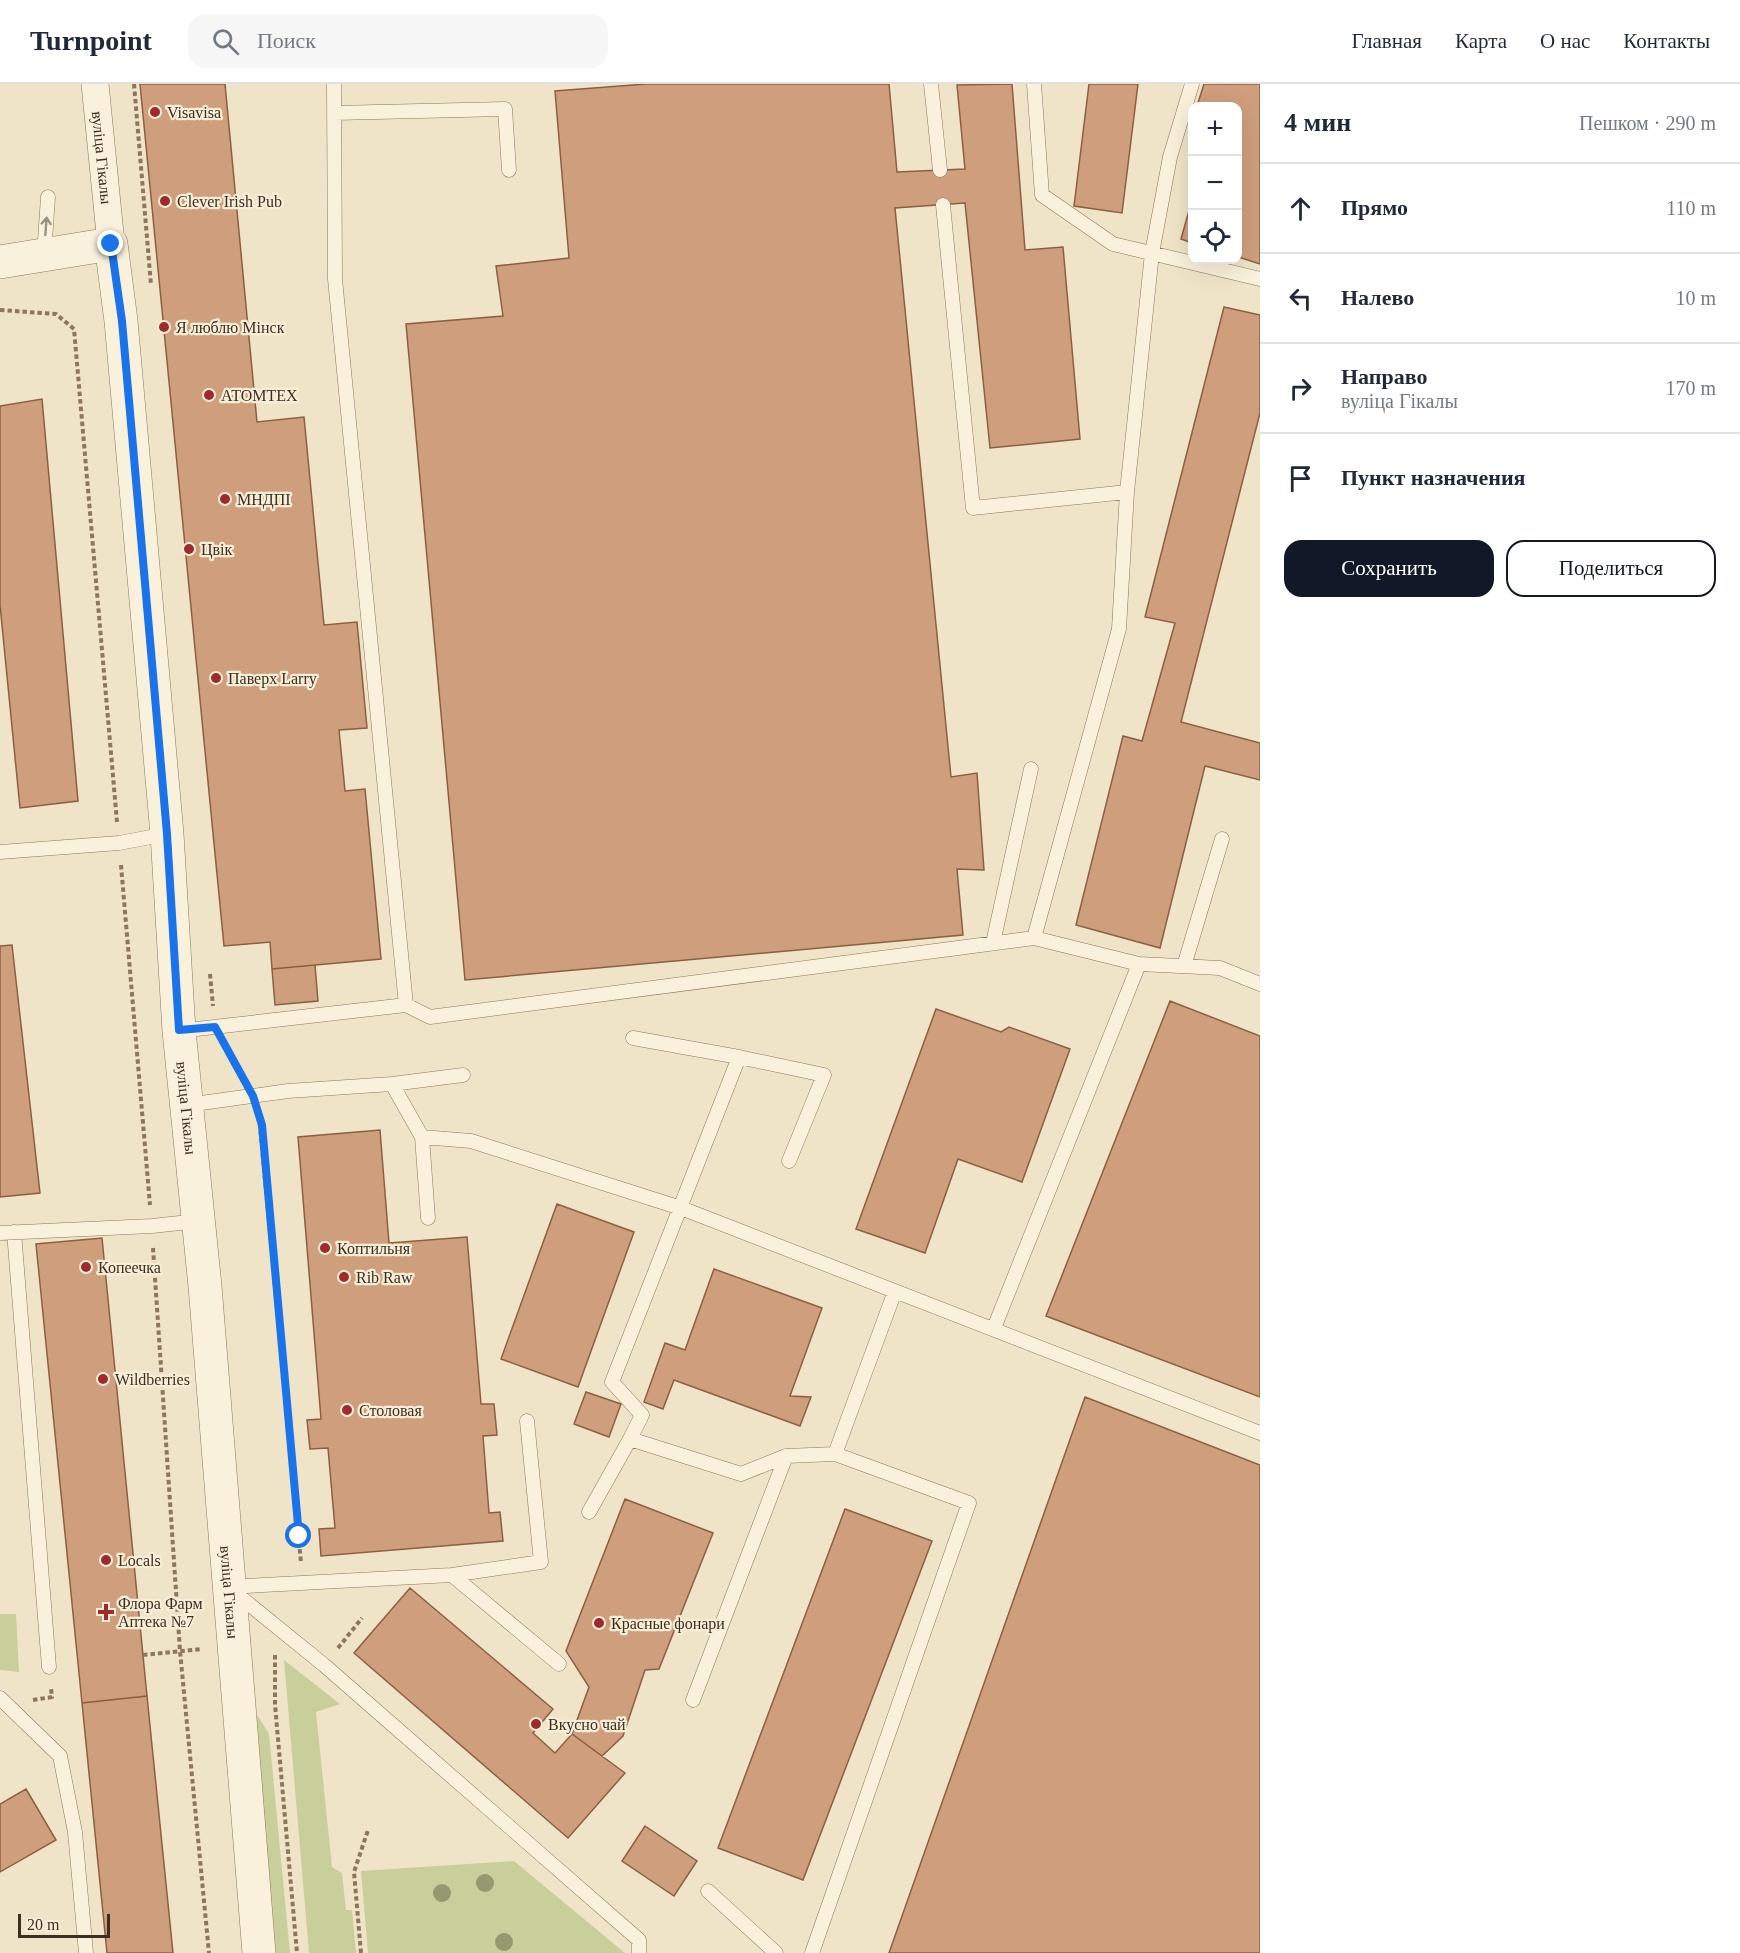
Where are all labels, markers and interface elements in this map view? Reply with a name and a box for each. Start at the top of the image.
search box [188,14,608,68]
text: Turnpoint [30,25,152,56]
icon: search [209,25,242,58]
text: Поиск [257,28,316,53]
text: Главная [1352,29,1422,53]
text: Карта [1455,29,1507,53]
text: О нас [1540,29,1590,53]
text: Контакты [1623,29,1710,53]
map controls [1188,102,1242,264]
button: + [1188,102,1242,156]
place label: Visavisa [167,104,221,121]
marker: Visavisa [148,105,162,119]
text: 4 мин [1284,108,1351,137]
street label: вуліца Гікалы [89,110,116,205]
text: Пешком · 290 m [1579,112,1716,134]
button: − [1188,156,1242,210]
icon: ahead [1284,192,1317,225]
place label: Clever Irish Pub [177,193,282,210]
marker: Clever Irish Pub [158,194,172,208]
text: Прямо [1341,195,1408,220]
text: 110 m [1666,197,1716,219]
button: locate [1188,210,1242,264]
one-way arrow [40,216,51,236]
route end [97,230,123,256]
icon: left [1284,282,1317,315]
text: Налево [1341,285,1414,310]
text: 10 m [1675,287,1716,309]
place label: Я люблю Мінск [176,319,285,336]
marker: Я люблю Мінск [157,320,171,334]
text: Направо [1341,364,1427,389]
icon: right [1284,372,1317,405]
text: 170 m [1665,377,1716,399]
place label: АТОМТЕХ [221,387,298,404]
marker: АТОМТЕХ [202,388,216,402]
text: вуліца Гікалы [1341,390,1458,412]
icon: arrive [1284,462,1317,495]
text: Пункт назначения [1341,465,1526,490]
place label: МНДПІ [237,491,291,509]
marker: МНДПІ [218,492,232,506]
button: Сохранить [1284,540,1494,597]
button: Поделиться [1506,540,1716,597]
place label: Цвік [201,541,233,559]
marker: Цвік [182,542,196,556]
place label: Паверх Larry [228,670,317,688]
marker: Паверх Larry [209,671,223,685]
street label: вуліца Гікалы [173,1061,200,1156]
place label: Коптильня [337,1240,411,1257]
marker: Коптильня [318,1241,332,1255]
place label: Копеечка [98,1259,161,1276]
marker: Копеечка [79,1260,93,1274]
place label: Rib Raw [356,1269,413,1286]
marker: Rib Raw [337,1270,351,1284]
place label: Wildberries [115,1371,190,1388]
marker: Wildberries [96,1372,110,1386]
place label: Столовая [359,1402,422,1419]
marker: Столовая [340,1403,354,1417]
route start [285,1522,311,1548]
street label: вуліца Гікалы [217,1545,242,1640]
place label: Locals [118,1552,161,1569]
marker: Locals [99,1553,113,1567]
place label: Флора Фарм Аптека №7 [118,1595,203,1630]
marker: Флора Фарм Аптека №7 [99,1605,113,1619]
place label: Красные фонари [611,1615,725,1633]
marker: Красные фонари [592,1616,606,1630]
place label: Вкусно чай [548,1716,626,1734]
marker: Вкусно чай [529,1717,543,1731]
scale bar [18,1911,110,1938]
text: 20 m [27,1916,59,1933]

